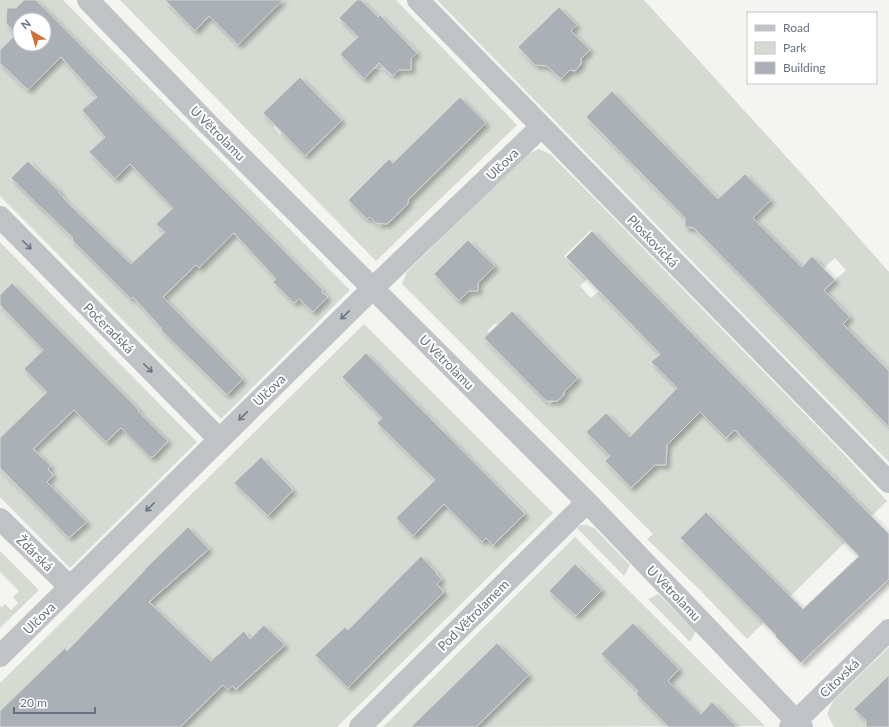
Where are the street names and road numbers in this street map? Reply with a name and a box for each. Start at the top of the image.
street label: U Větrolamu [187,102,249,164]
street label: Ulčova [482,145,522,183]
street label: Ploskovická [624,212,682,270]
street label: Počeradská [80,299,138,357]
street label: U Větrolamu [416,331,478,393]
street label: Ulčova [249,371,289,409]
street label: Žďárská [13,532,57,574]
street label: U Větrolamu [644,562,704,624]
street label: Pod Větrolamem [434,576,512,654]
street label: Ulčova [20,599,58,637]
street label: Cítovská [816,655,862,701]

